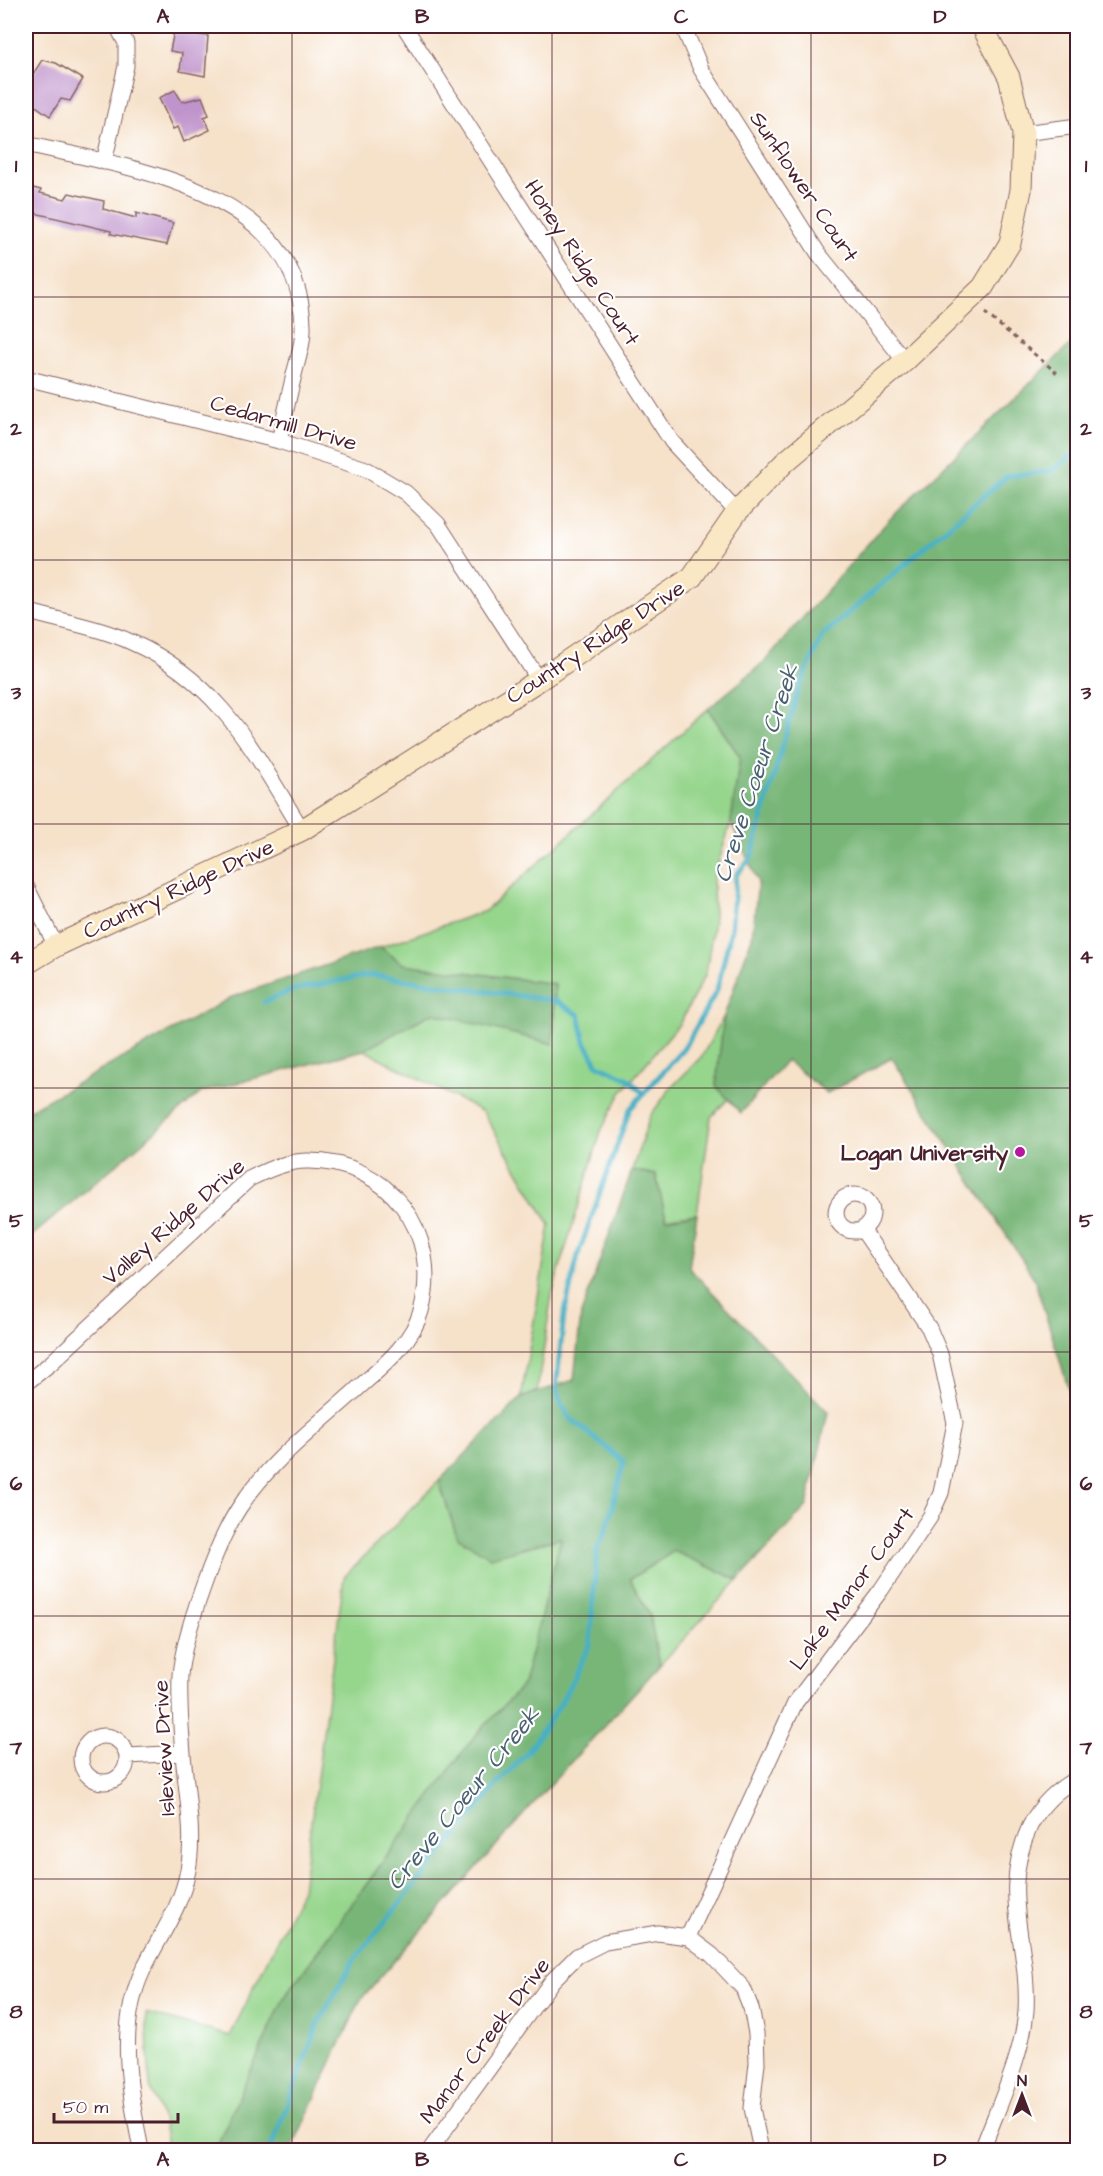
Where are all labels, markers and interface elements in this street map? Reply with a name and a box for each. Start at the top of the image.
text: A [157,3,170,31]
text: B [415,3,430,31]
text: C [674,3,689,31]
text: D [934,3,947,31]
street label: Sunflower Court [742,105,866,269]
text: 1 [15,152,18,180]
text: 1 [1085,152,1088,180]
street label: Honey Ridge Court [516,174,647,352]
street label: Cedarmill Drive [207,388,361,459]
text: 2 [9,415,22,443]
text: 2 [1079,415,1092,443]
street label: Country Ridge Drive [500,573,692,713]
water label: Creve Coeur Creek [706,659,809,887]
text: 3 [10,679,22,707]
text: 3 [1080,679,1092,707]
street label: Country Ridge Drive [78,831,280,948]
text: 4 [9,943,23,971]
text: 4 [1079,943,1093,971]
place label: Logan University [841,1138,1009,1171]
marker: Logan University [1013,1145,1027,1159]
street label: Valley Ridge Drive [96,1151,253,1294]
text: 5 [9,1207,24,1235]
text: 5 [1079,1207,1094,1235]
text: 6 [10,1470,23,1498]
text: 6 [1080,1470,1093,1498]
street label: Lake Manor Court [783,1501,922,1677]
street label: Isleview Drive [145,1679,184,1817]
water label: Creve Coeur Creek [379,1698,549,1898]
text: 7 [9,1734,23,1762]
text: 7 [1079,1734,1093,1762]
street label: Manor Creek Drive [412,1951,558,2130]
text: 8 [10,1998,23,2026]
text: 8 [1080,1998,1093,2026]
north arrow [992,2065,1052,2125]
text: N [1017,2070,1027,2092]
scale bar [54,2086,178,2124]
text: 50 m [63,2095,108,2120]
text: A [157,2146,170,2174]
text: B [415,2146,430,2174]
text: C [674,2146,689,2174]
text: D [934,2146,947,2174]

